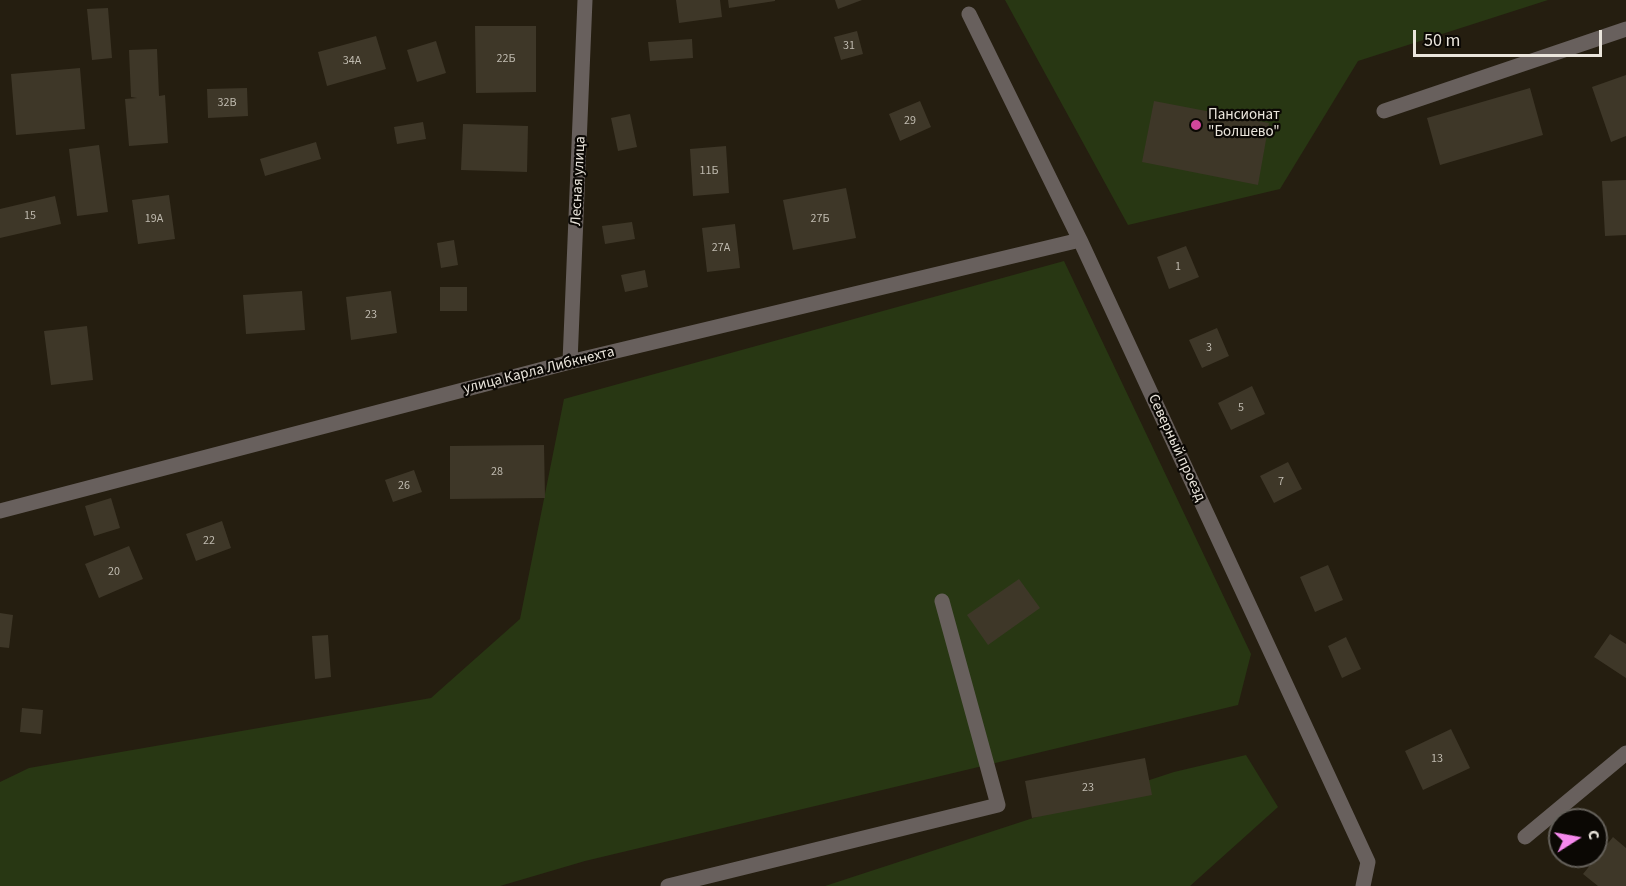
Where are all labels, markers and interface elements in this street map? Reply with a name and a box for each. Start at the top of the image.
scale bar [1416,18,1605,56]
text: 50 m [1424,28,1460,53]
house number: 31 [843,39,855,53]
house number: 22Б [497,52,515,66]
house number: 34А [343,54,361,68]
house number: 32В [218,96,236,110]
place label: Пансионат "Болшево" [1208,107,1280,142]
house number: 29 [904,114,916,128]
marker: Пансионат "Болшево" [1189,118,1203,132]
street label: Лесная улица [568,136,590,226]
house number: 11Б [700,164,718,178]
house number: 15 [24,209,36,223]
house number: 19А [145,212,163,226]
house number: 27Б [811,212,829,226]
house number: 27А [712,241,730,255]
house number: 1 [1175,260,1181,274]
house number: 23 [365,308,377,322]
house number: 3 [1206,341,1212,355]
street label: улица Карла Либкнехта [462,343,616,399]
street label: Северный проезд [1143,391,1209,505]
house number: 5 [1238,401,1244,415]
house number: 28 [491,465,503,479]
house number: 7 [1278,475,1284,489]
house number: 26 [398,479,410,493]
house number: 22 [203,534,215,548]
house number: 20 [108,565,120,579]
house number: 13 [1431,752,1443,766]
house number: 23 [1082,781,1094,795]
north arrow [1548,808,1608,868]
text: С [1582,828,1605,842]

